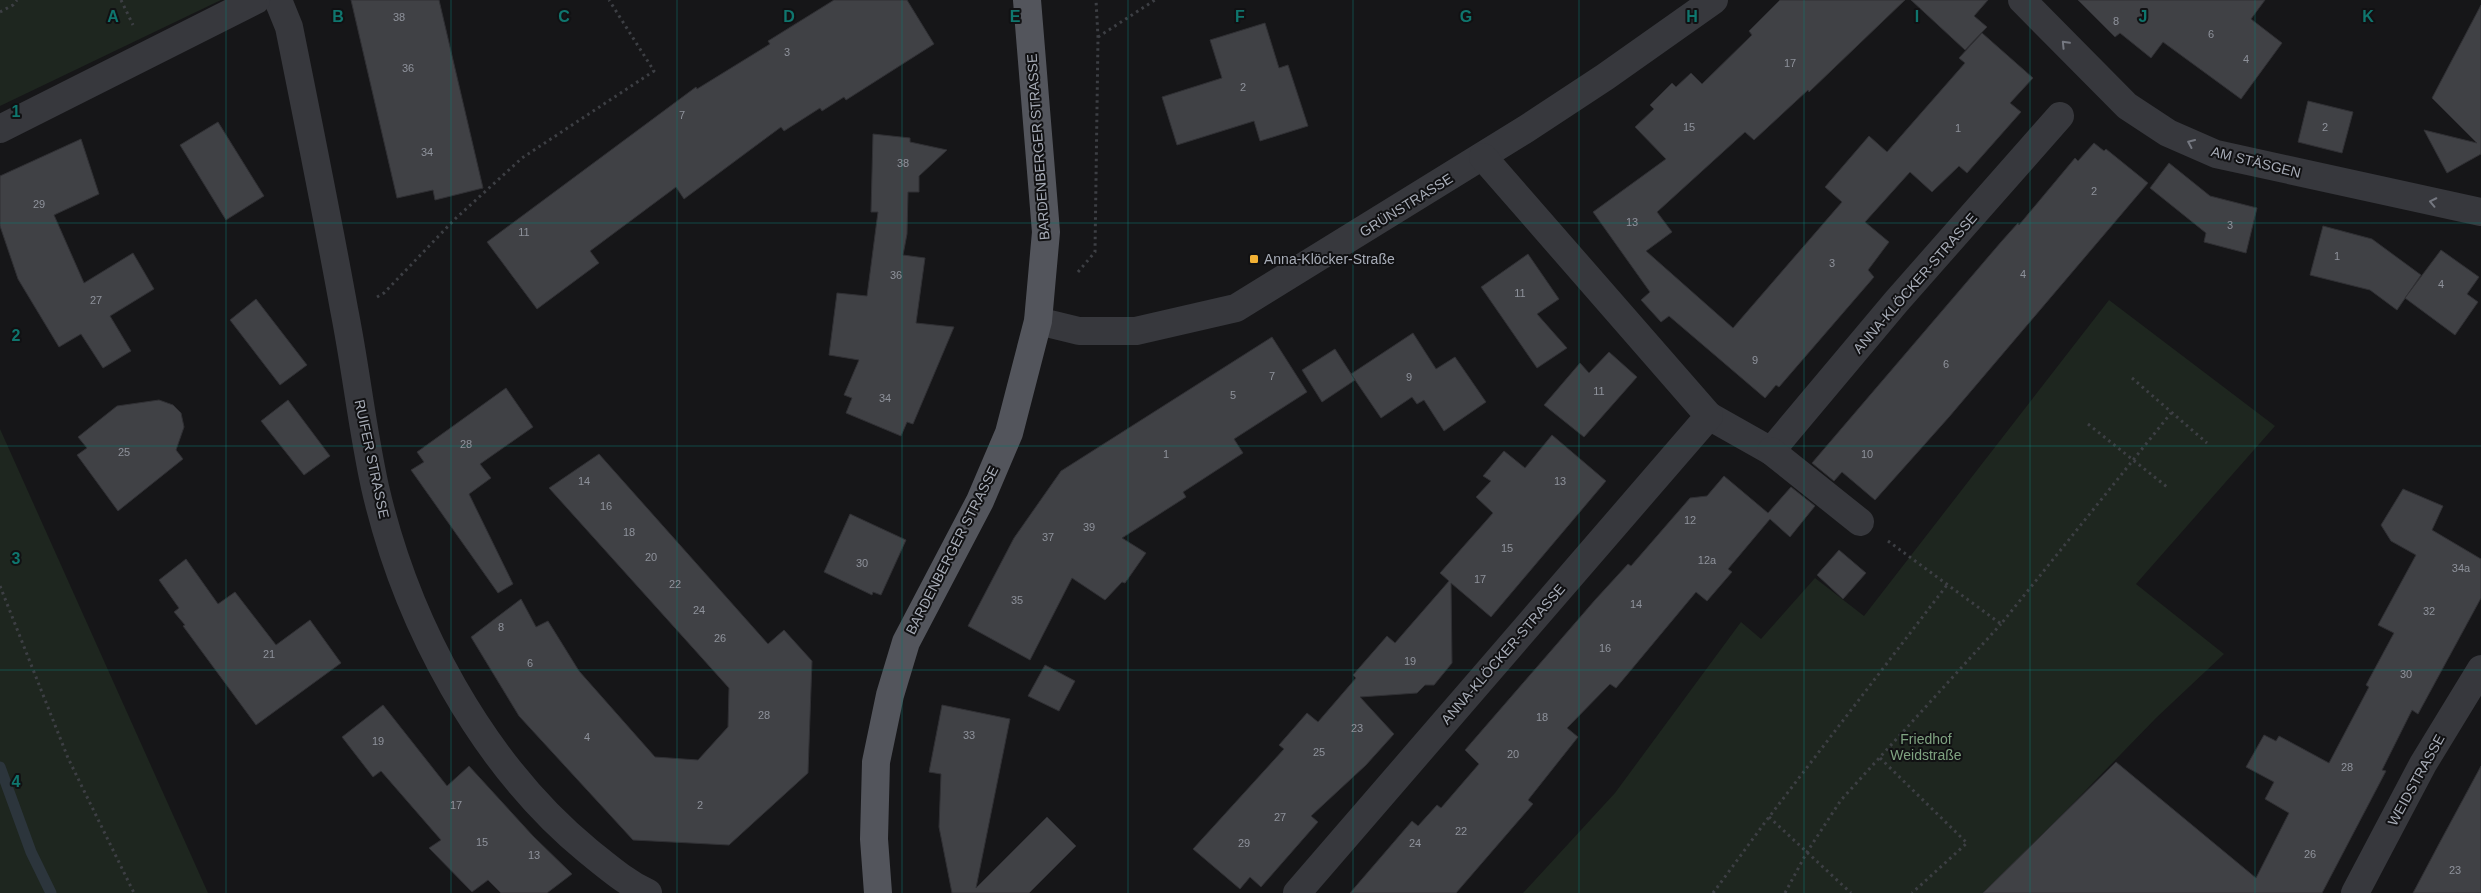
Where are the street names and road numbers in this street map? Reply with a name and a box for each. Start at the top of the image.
street label: BARDENBERGER STRASSE [1024,53,1052,241]
street label: AM STÄSGEN [2210,143,2302,181]
street label: GRÜNSTRASSE [1356,169,1455,240]
street label: ANNA-KLÖCKER-STRASSE [1849,209,1980,356]
street label: RUIFER STRASSE [352,398,392,520]
street label: BARDENBERGER STRASSE [902,463,1002,637]
street label: ANNA-KLÖCKER-STRASSE [1437,580,1568,727]
street label: WEIDSTRASSE [2384,732,2448,828]

